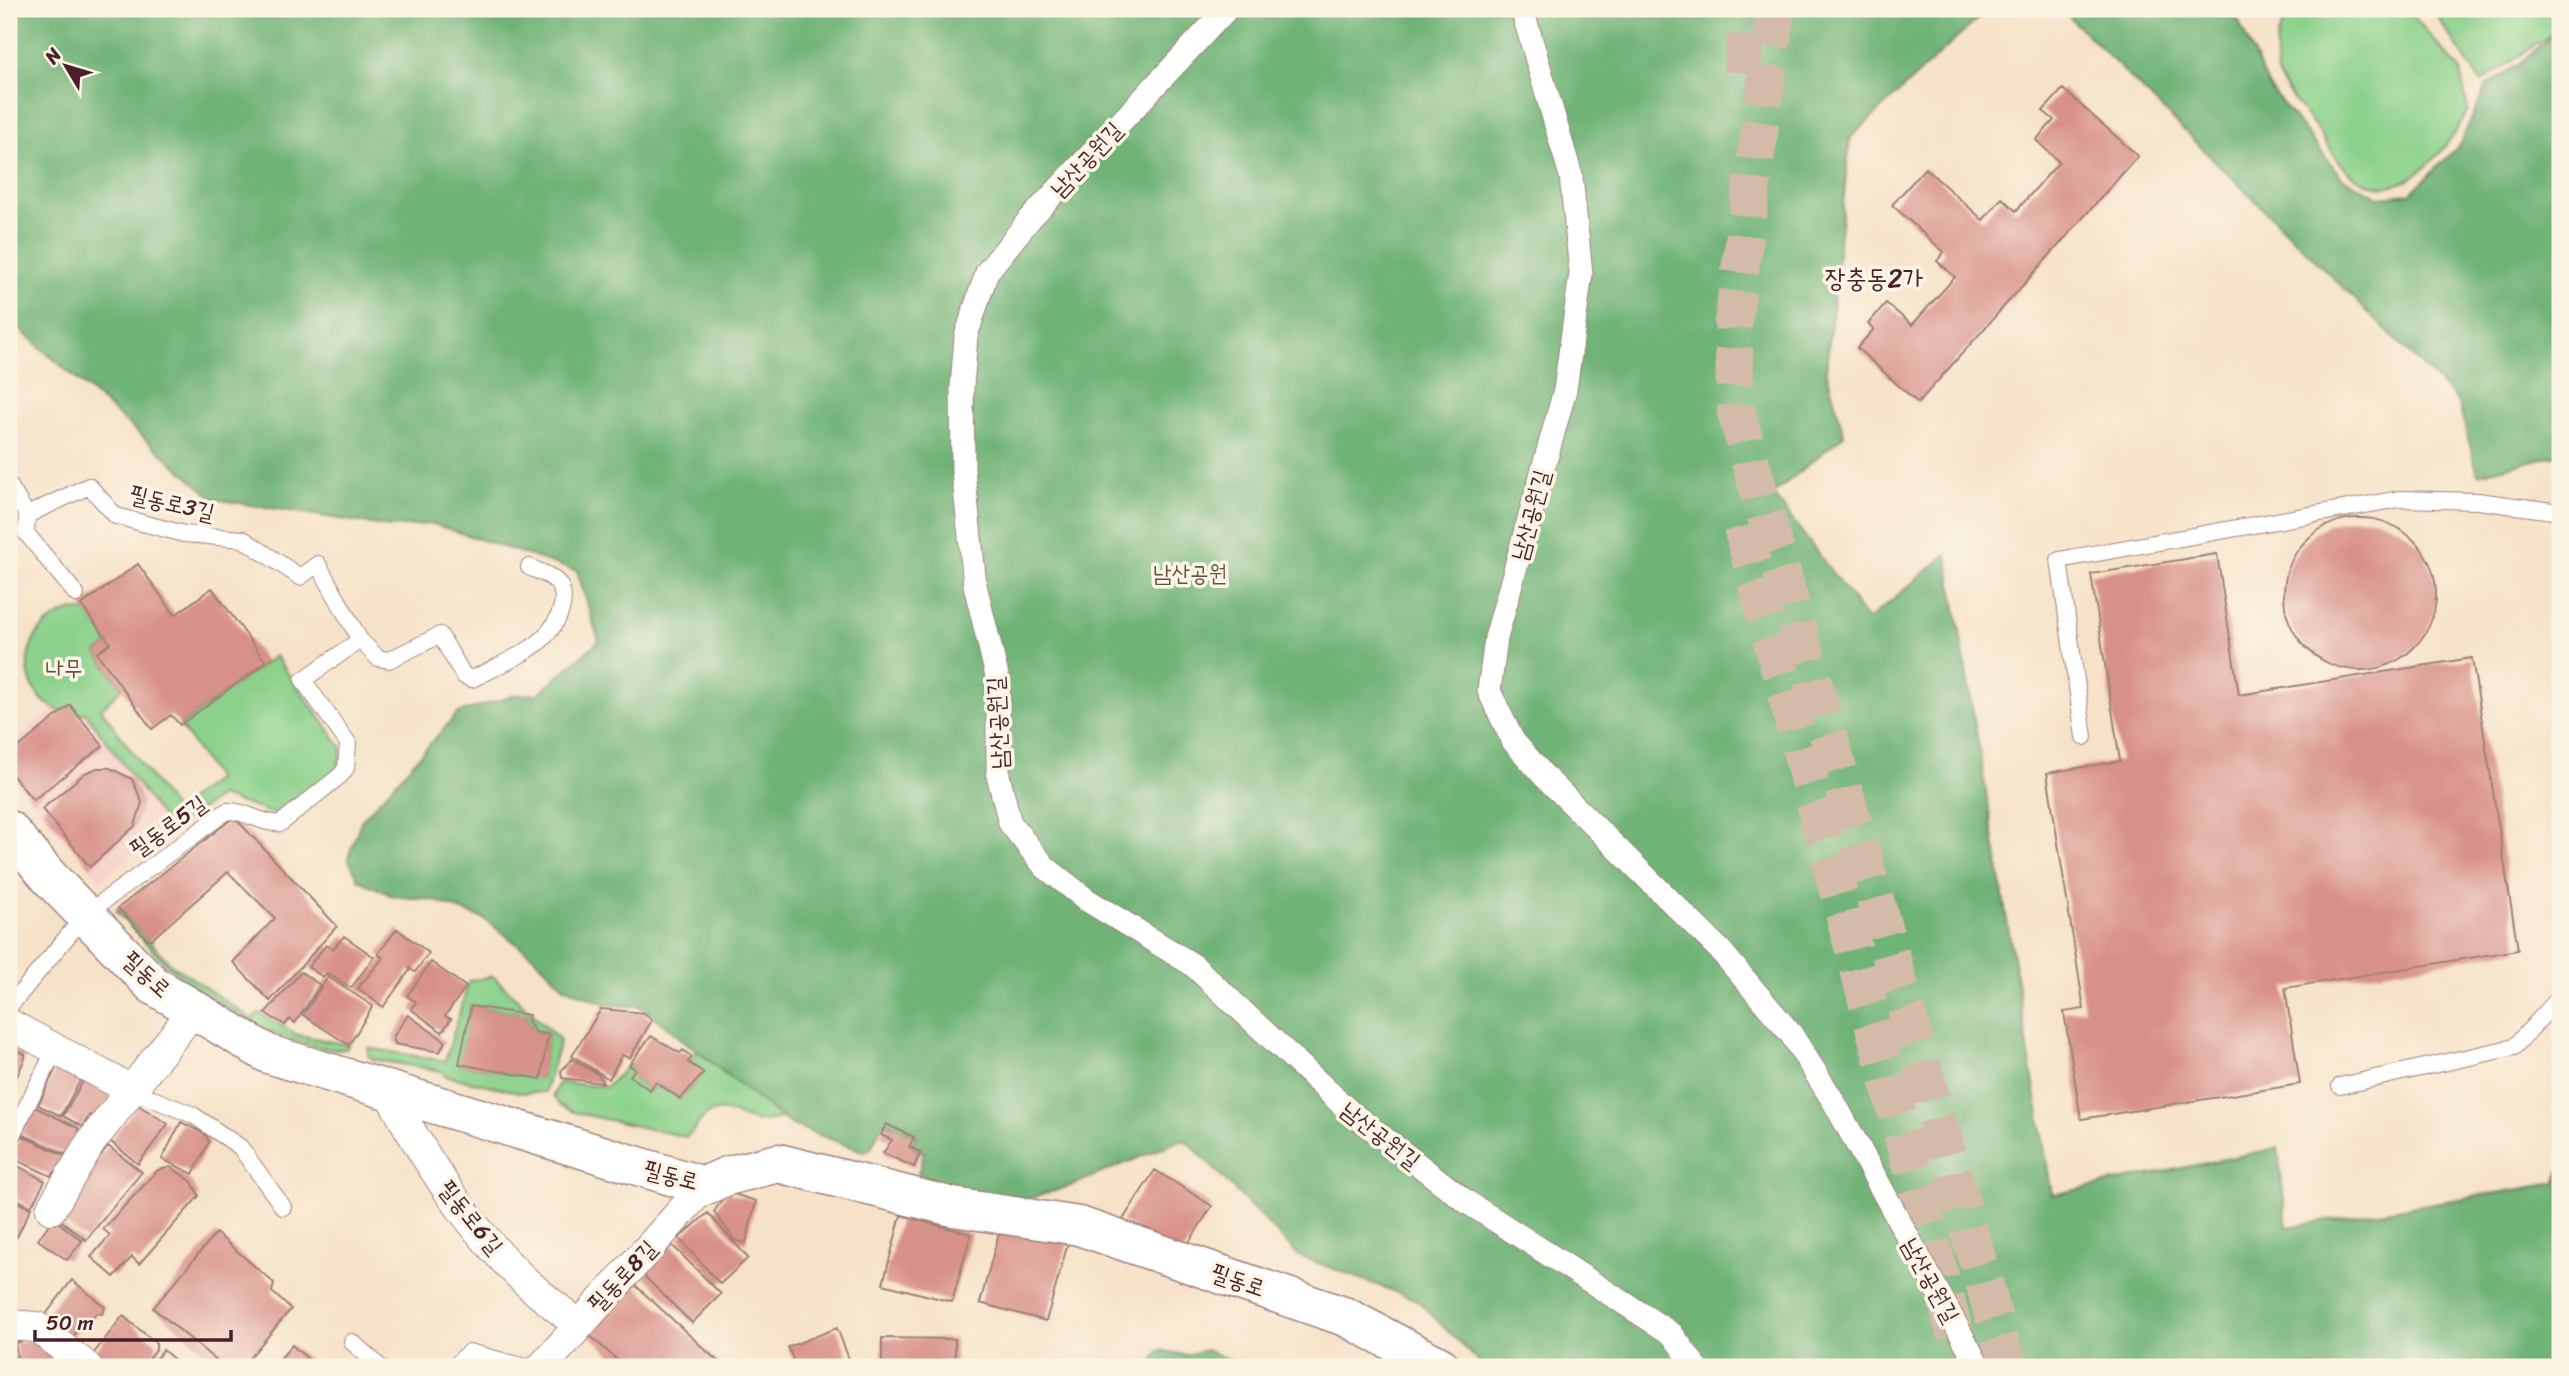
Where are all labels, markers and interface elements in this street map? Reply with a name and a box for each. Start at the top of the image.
north arrow [32,32,102,102]
text: N [35,40,71,72]
street label: 남산공원길 [1040,112,1133,207]
district label: 장충동2가 [1825,255,1923,301]
street label: 남산공원길 [1499,465,1562,565]
street label: 필동로3길 [125,474,219,533]
park label: 남산공원 [1153,553,1227,594]
park label: 나무 [45,648,83,689]
street label: 남산공원길 [975,676,1020,770]
street label: 필동로5길 [121,784,216,869]
street label: 필동로 [112,941,181,1008]
street label: 남산공원길 [1332,1091,1430,1180]
street label: 필동로 [639,1149,703,1202]
street label: 필동로6길 [427,1171,514,1264]
street label: 필동로8길 [577,1230,667,1322]
street label: 남산공원길 [1890,1230,1971,1331]
street label: 필동로 [1205,1252,1271,1309]
scale bar [35,1299,231,1343]
text: 50 m [46,1304,94,1342]

